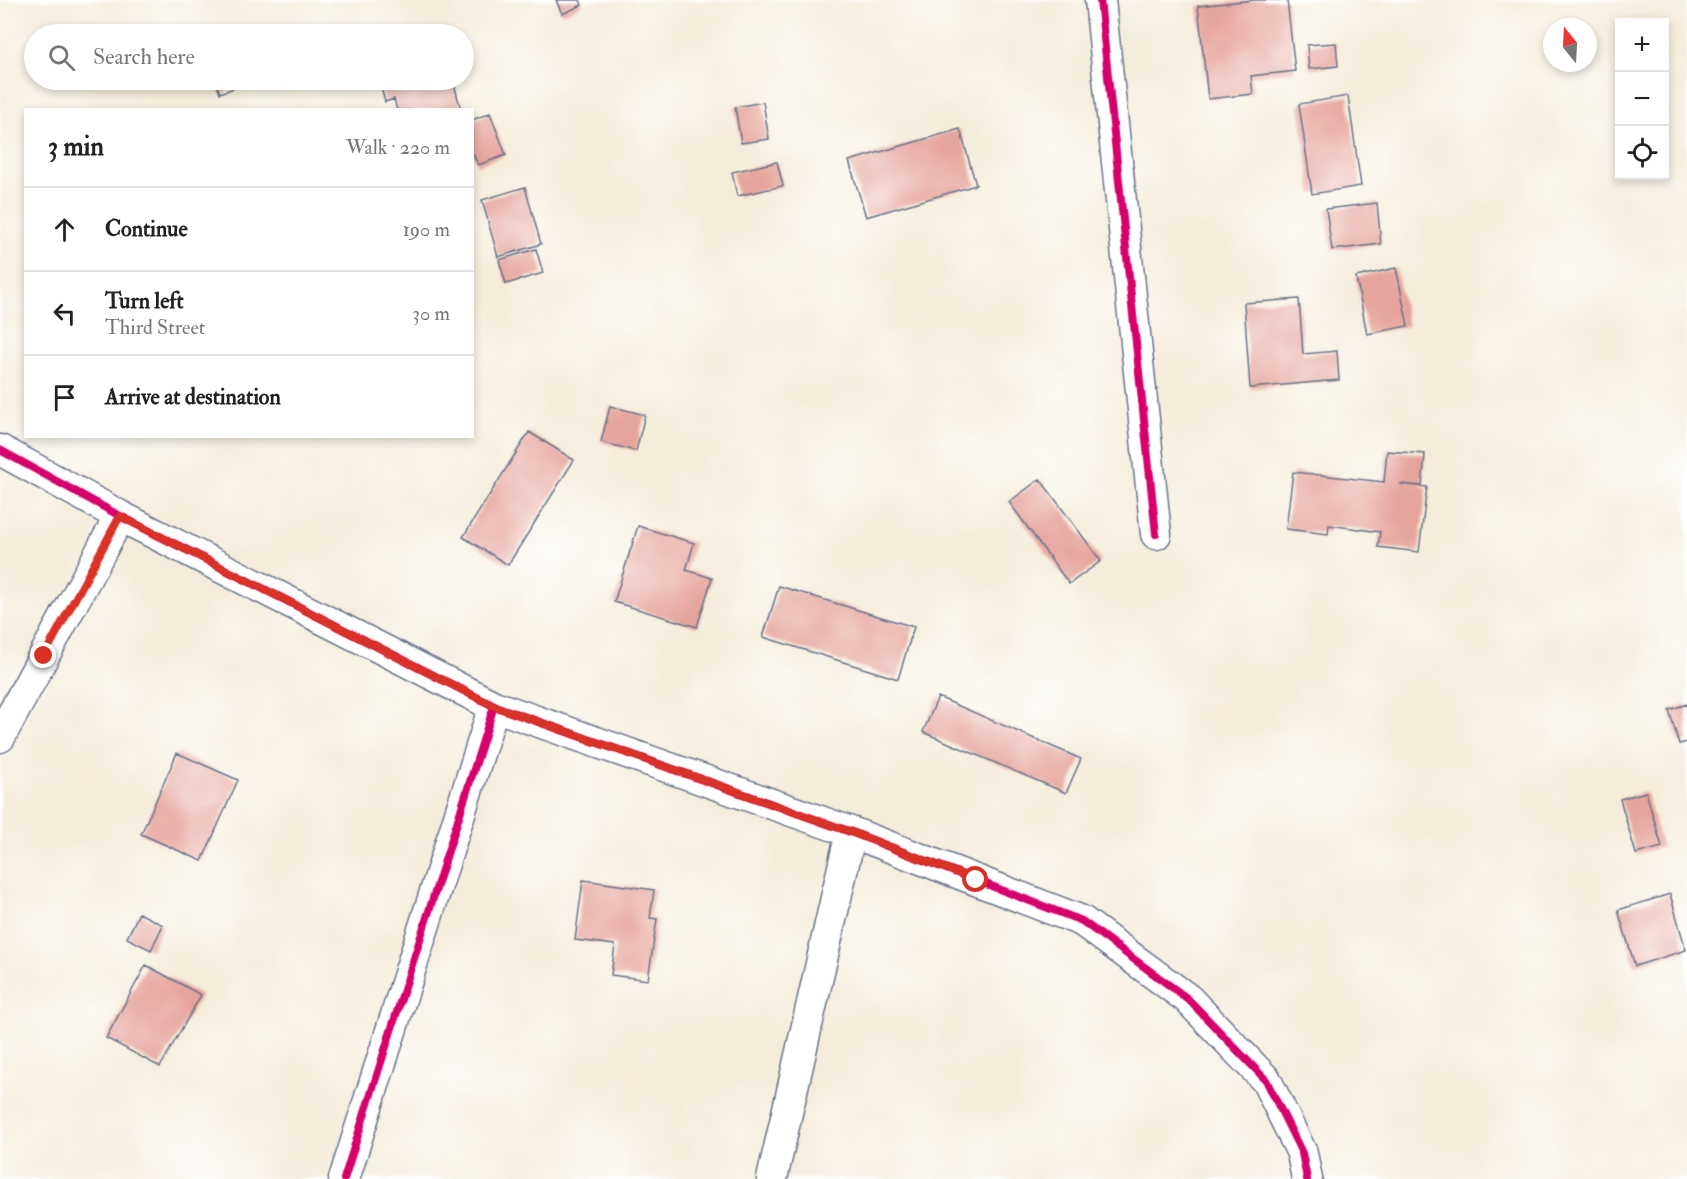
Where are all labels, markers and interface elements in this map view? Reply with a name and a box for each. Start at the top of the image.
north arrow [1543,18,1597,72]
map controls [1615,18,1669,180]
button: + [1615,18,1669,72]
search box [24,24,474,90]
icon: search [45,41,78,74]
text: Search here [93,43,195,71]
button: − [1615,72,1669,126]
button: locate [1615,126,1669,180]
text: 3 min [48,131,104,163]
text: Walk · 220 m [346,135,450,160]
icon: ahead [48,213,81,246]
text: Continue [105,215,188,243]
text: 190 m [403,217,450,242]
text: Turn left [105,287,184,315]
icon: left [48,297,81,330]
text: 30 m [412,301,450,326]
text: Third Street [105,315,205,340]
icon: arrive [48,381,81,414]
text: Arrive at destination [105,383,281,411]
route end [30,642,56,668]
route start [962,866,988,892]

